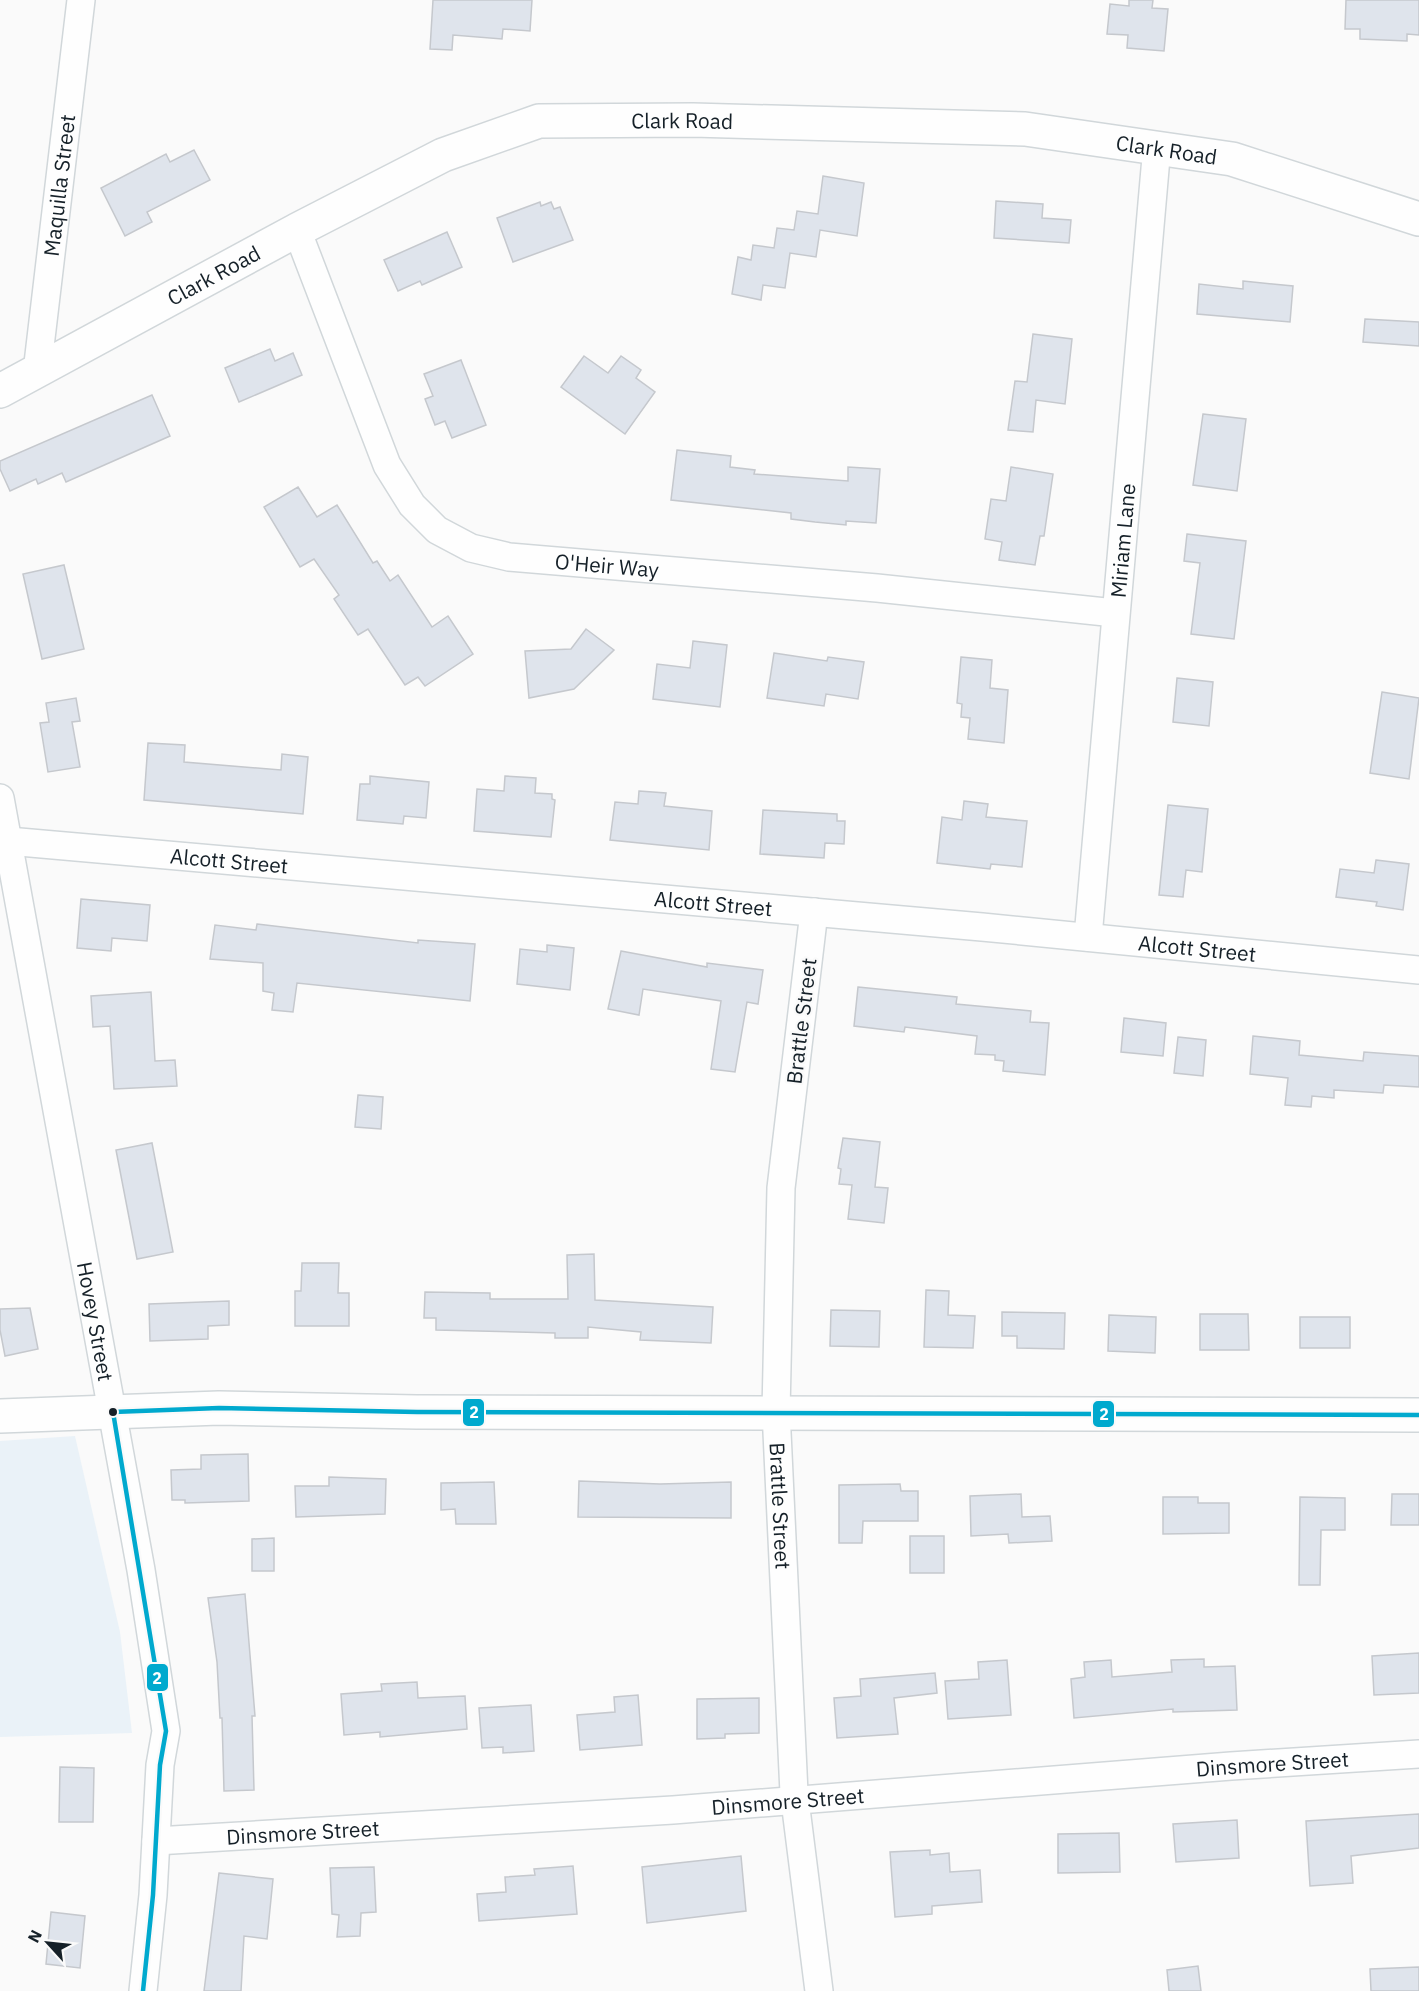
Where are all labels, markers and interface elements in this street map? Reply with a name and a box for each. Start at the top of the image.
street label: Clark Road [631,106,734,135]
street label: Maquilla Street [37,113,81,258]
street label: Clark Road [1114,128,1219,171]
street label: Clark Road [162,239,265,312]
street label: Miriam Lane [1104,482,1142,599]
street label: O'Heir Way [554,547,661,584]
street label: Alcott Street [169,841,289,880]
street label: Alcott Street [653,884,774,922]
street label: Alcott Street [1137,928,1258,968]
street label: Brattle Street [779,956,823,1086]
street label: Hovey Street [71,1259,120,1383]
line badge: 2 [462,1398,485,1427]
line badge: 2 [1092,1400,1115,1428]
text: 2 [469,1402,479,1422]
text: 2 [1099,1404,1109,1424]
unlabelled marker [107,1406,119,1418]
street label: Brattle Street [763,1442,797,1570]
line badge: 2 [146,1663,169,1692]
text: 2 [152,1668,162,1688]
street label: Dinsmore Street [1195,1745,1350,1783]
street label: Dinsmore Street [710,1781,865,1821]
street label: Dinsmore Street [225,1814,380,1851]
north arrow [18,1913,78,1973]
text: N [23,1926,46,1946]

